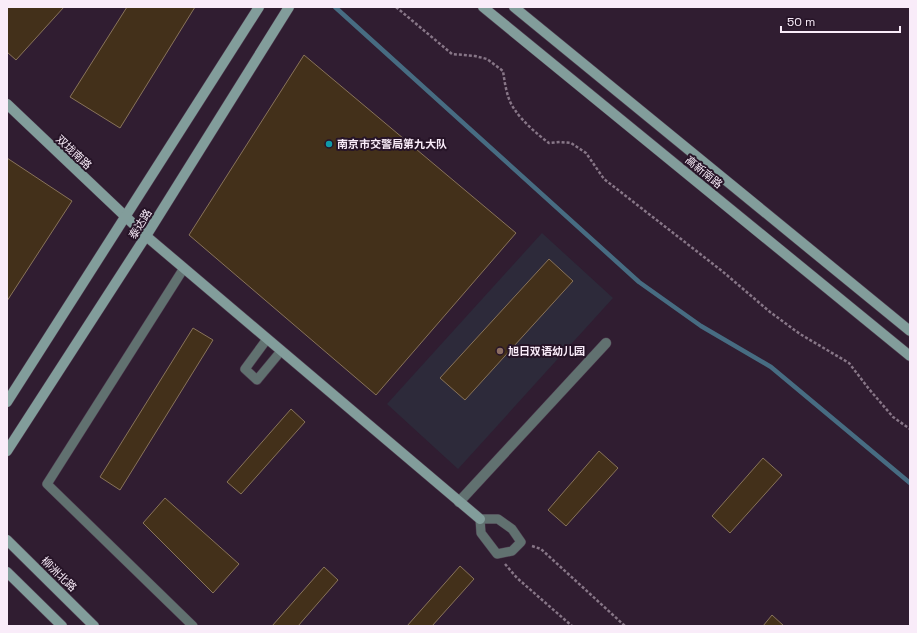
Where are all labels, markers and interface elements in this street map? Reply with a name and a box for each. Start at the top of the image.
scale bar [781,8,900,34]
text: 50 m [787,14,815,30]
street label: 双垅南路 [53,132,95,172]
place label: 南京市交警局第九大队 [337,137,447,151]
marker: 南京市交警局第九大队 [324,139,334,149]
street label: 高新南路 [682,153,726,191]
street label: 泰达路 [125,206,155,242]
place label: 旭日双语幼儿园 [508,344,585,358]
marker: 旭日双语幼儿园 [495,346,505,356]
street label: 柳洲北路 [38,554,80,594]

